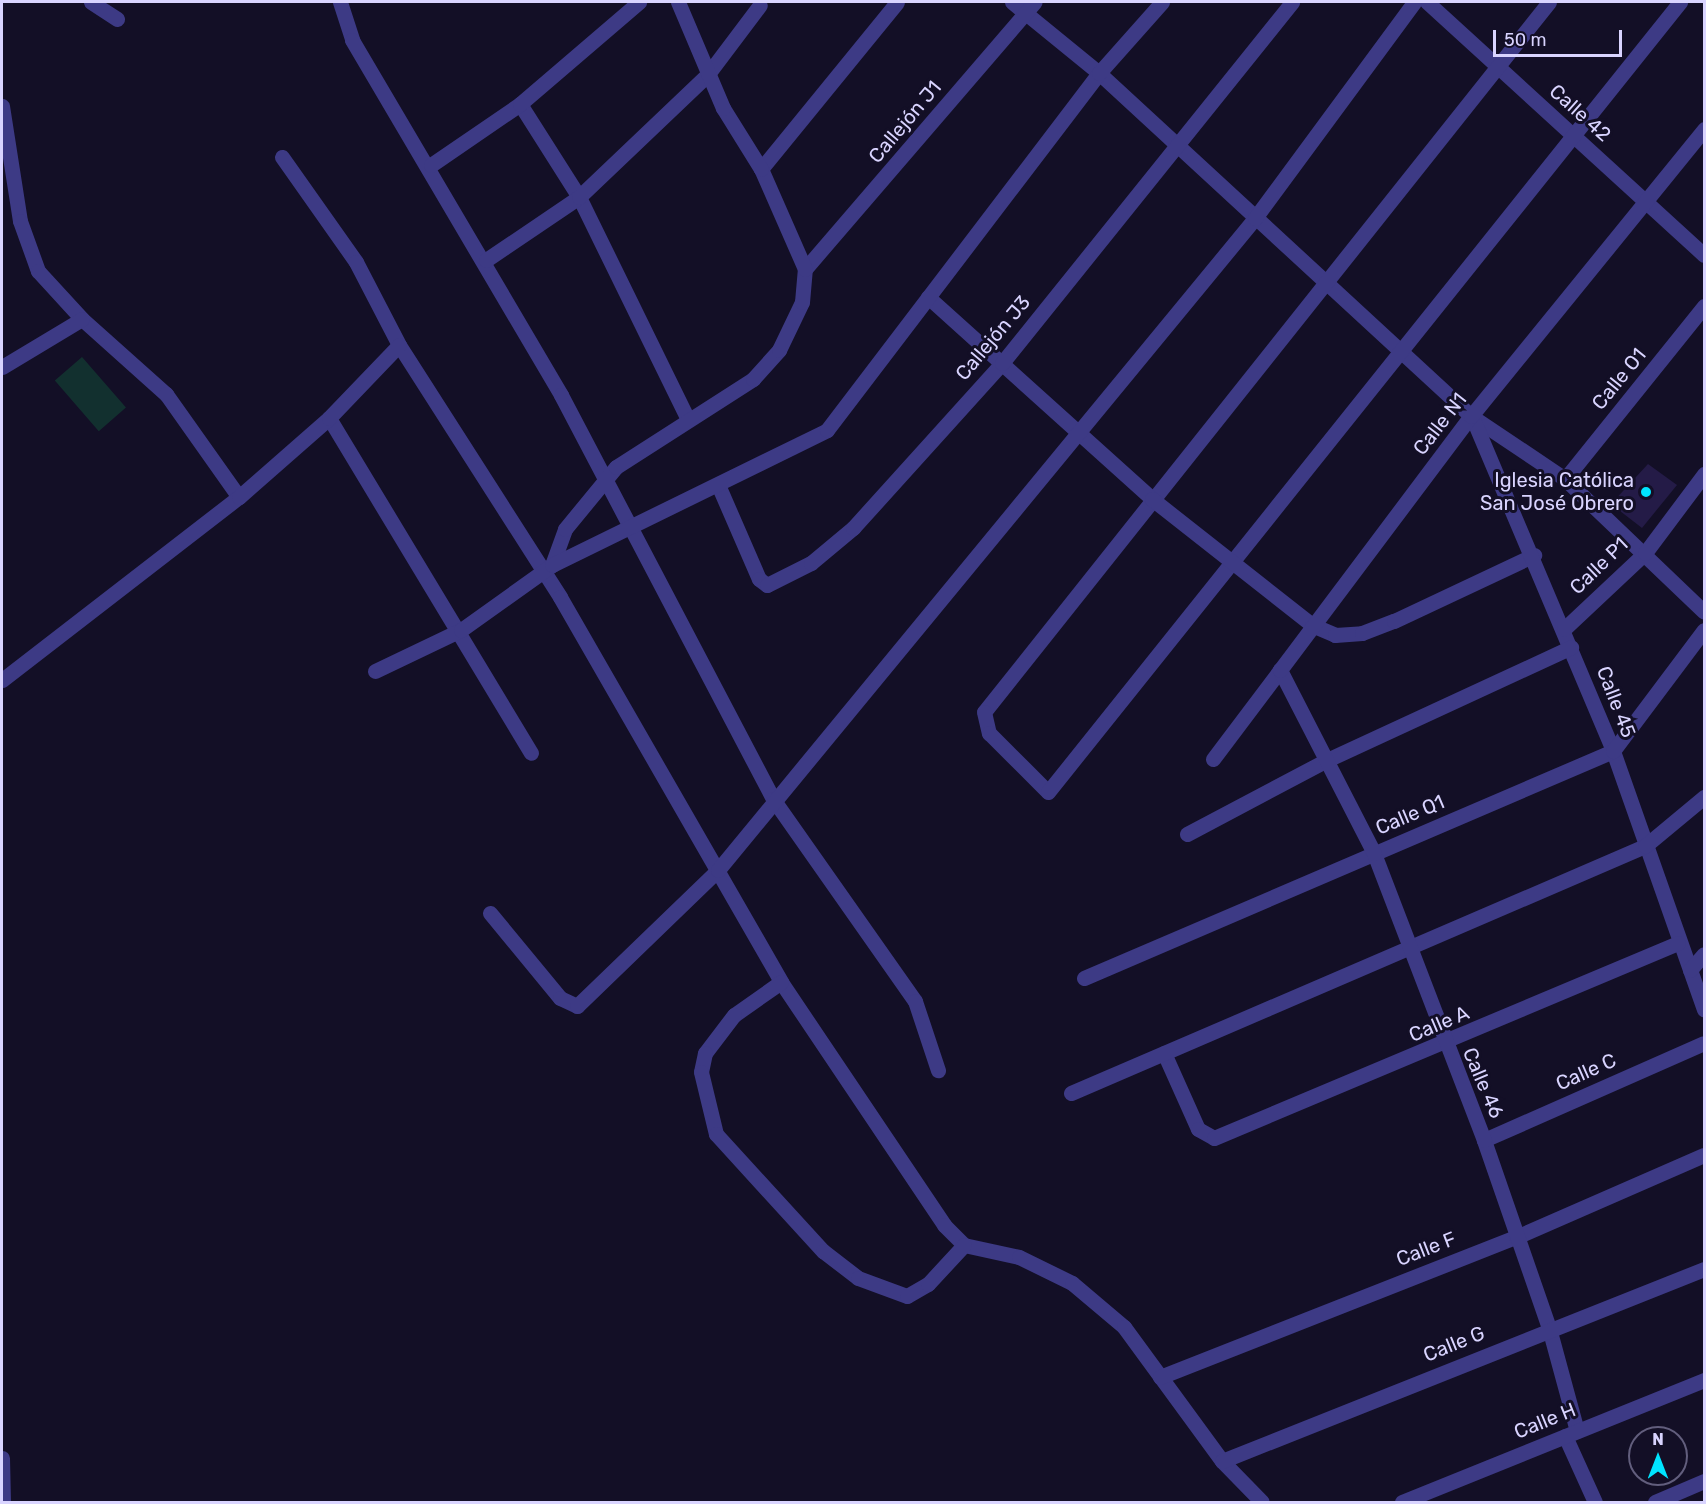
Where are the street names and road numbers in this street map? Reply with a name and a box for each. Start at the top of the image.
street label: Callejón J1 [864,76,946,168]
street label: Calle 42 [1544,79,1616,147]
street label: Callejón J3 [951,291,1035,385]
street label: Calle O1 [1587,343,1651,415]
street label: Calle N1 [1408,388,1472,460]
street label: Calle P1 [1565,533,1633,599]
street label: Calle 45 [1591,663,1641,741]
street label: Calle Q1 [1372,790,1448,840]
street label: Calle A [1405,1001,1473,1047]
street label: Calle 46 [1457,1044,1509,1122]
street label: Calle C [1552,1048,1620,1096]
street label: Calle F [1393,1227,1459,1271]
street label: Calle G [1420,1321,1488,1367]
street label: Calle H [1511,1398,1579,1444]

